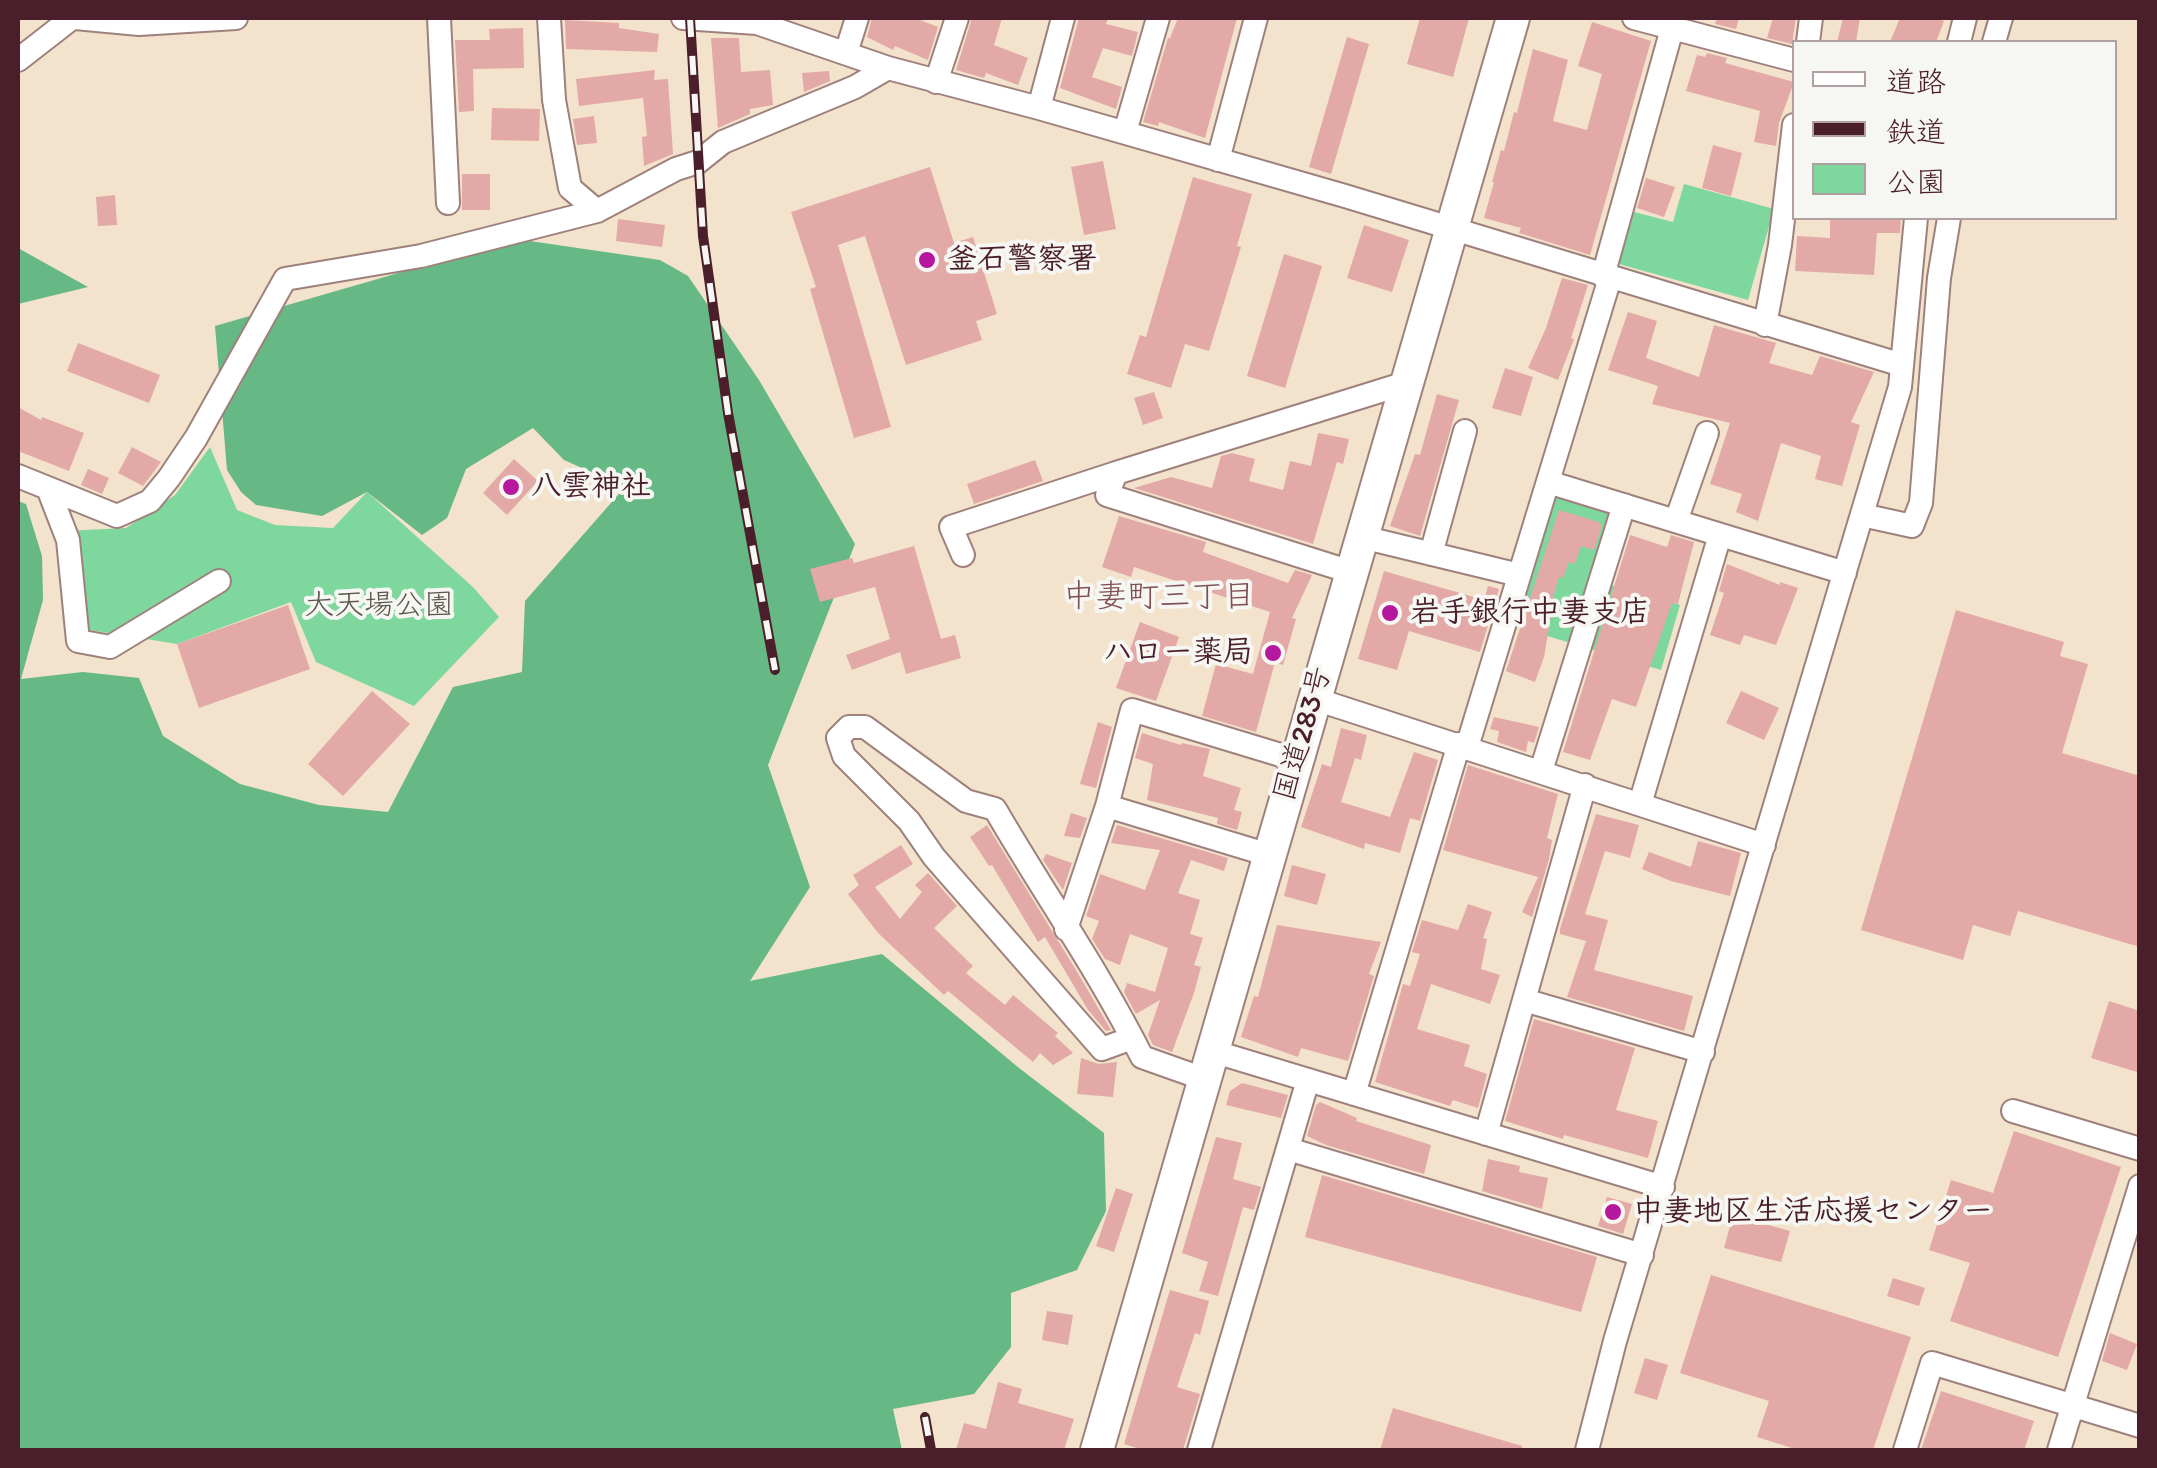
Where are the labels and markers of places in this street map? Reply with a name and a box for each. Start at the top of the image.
place label: 釜石警察署 [947,242,1097,278]
marker: 釜石警察署 [916,249,938,271]
place label: 八雲神社 [531,469,651,505]
marker: 八雲神社 [500,476,522,498]
place label: 岩手銀行中妻支店 [1410,595,1650,631]
marker: 岩手銀行中妻支店 [1379,602,1401,624]
place label: ハロー薬局 [1103,635,1253,671]
marker: ハロー薬局 [1262,642,1284,664]
place label: 中妻地区生活応援センター [1633,1194,1993,1230]
marker: 中妻地区生活応援センター [1602,1201,1624,1223]

